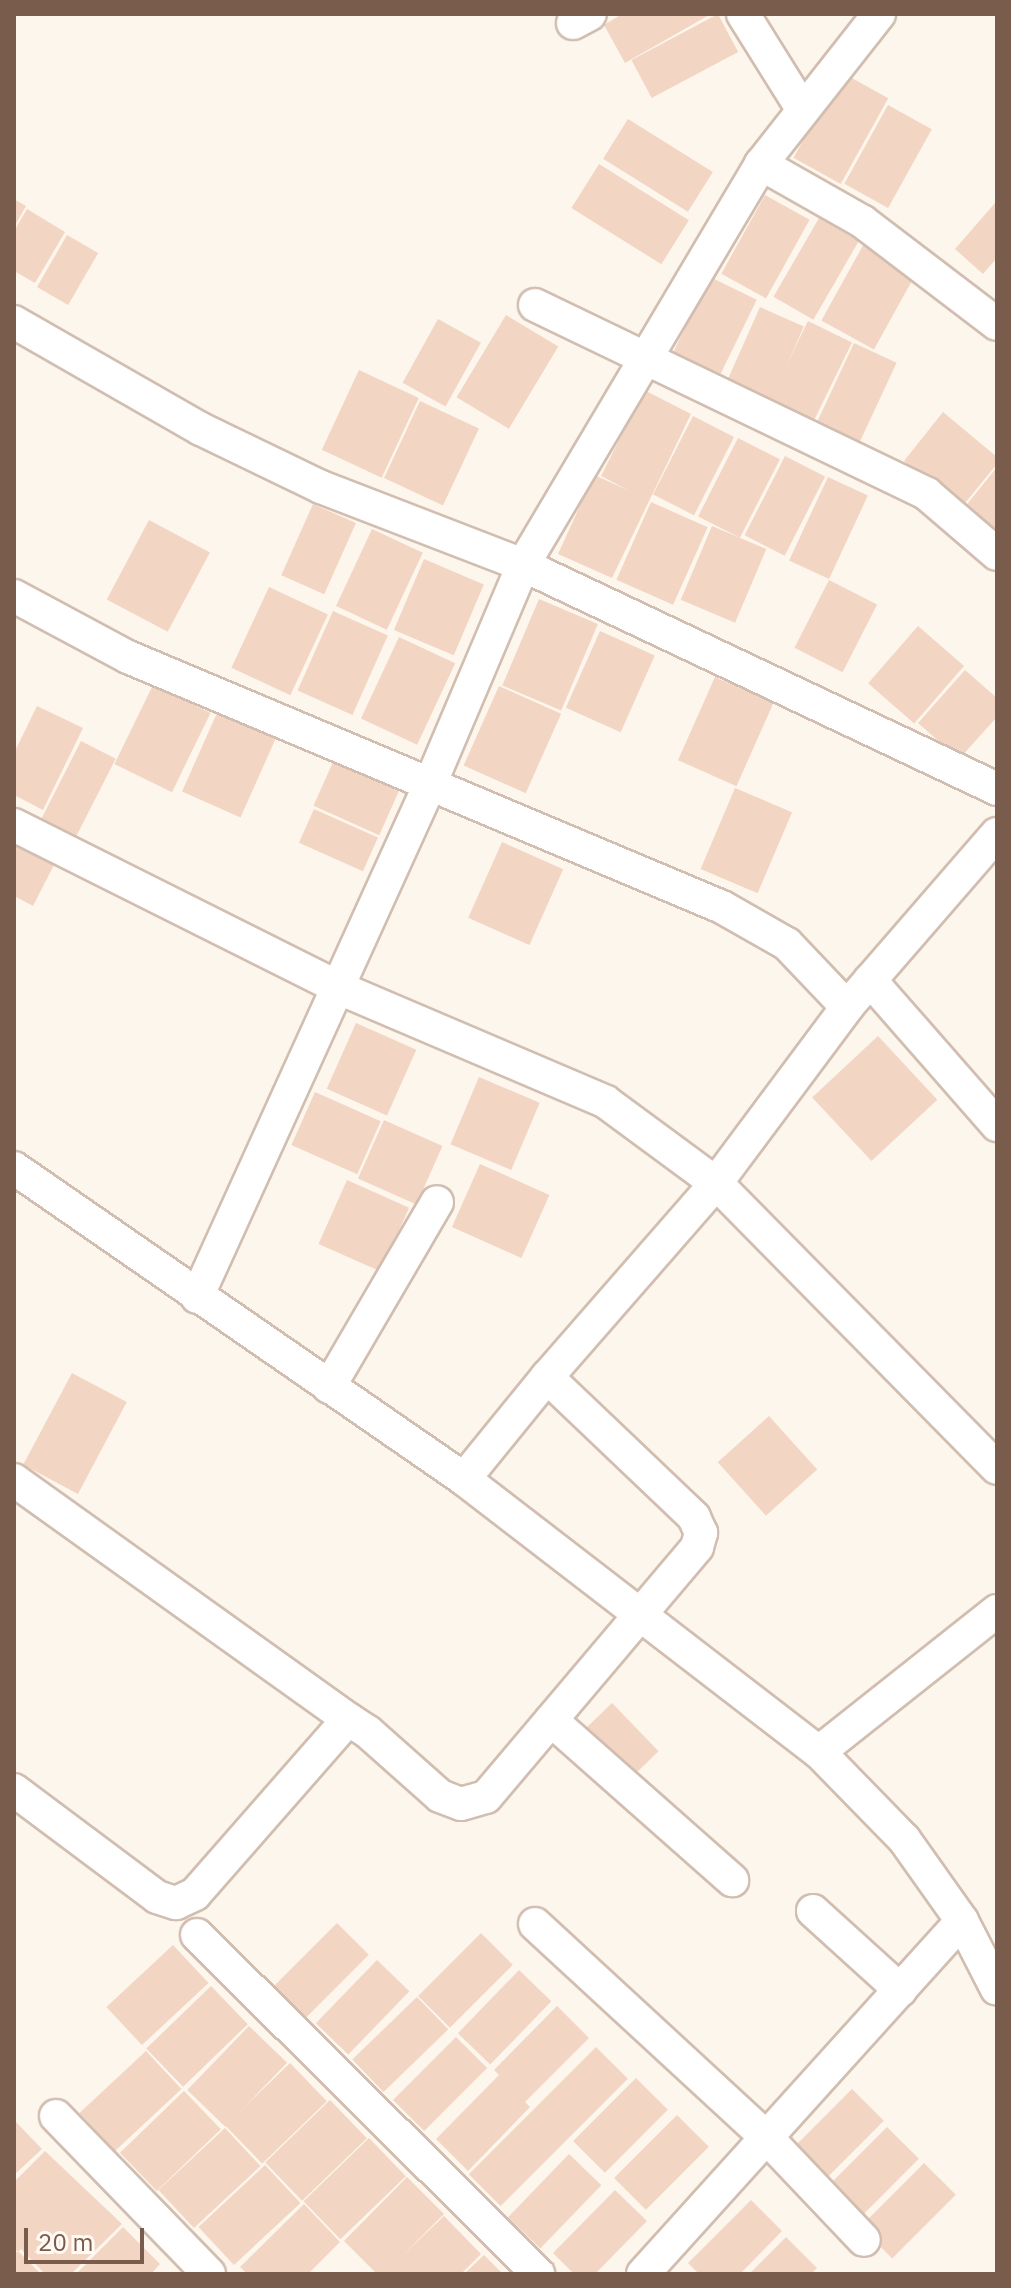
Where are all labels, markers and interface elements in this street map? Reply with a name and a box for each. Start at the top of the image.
scale bar [28,2212,148,2262]
text: 20 m [38,2226,93,2258]

